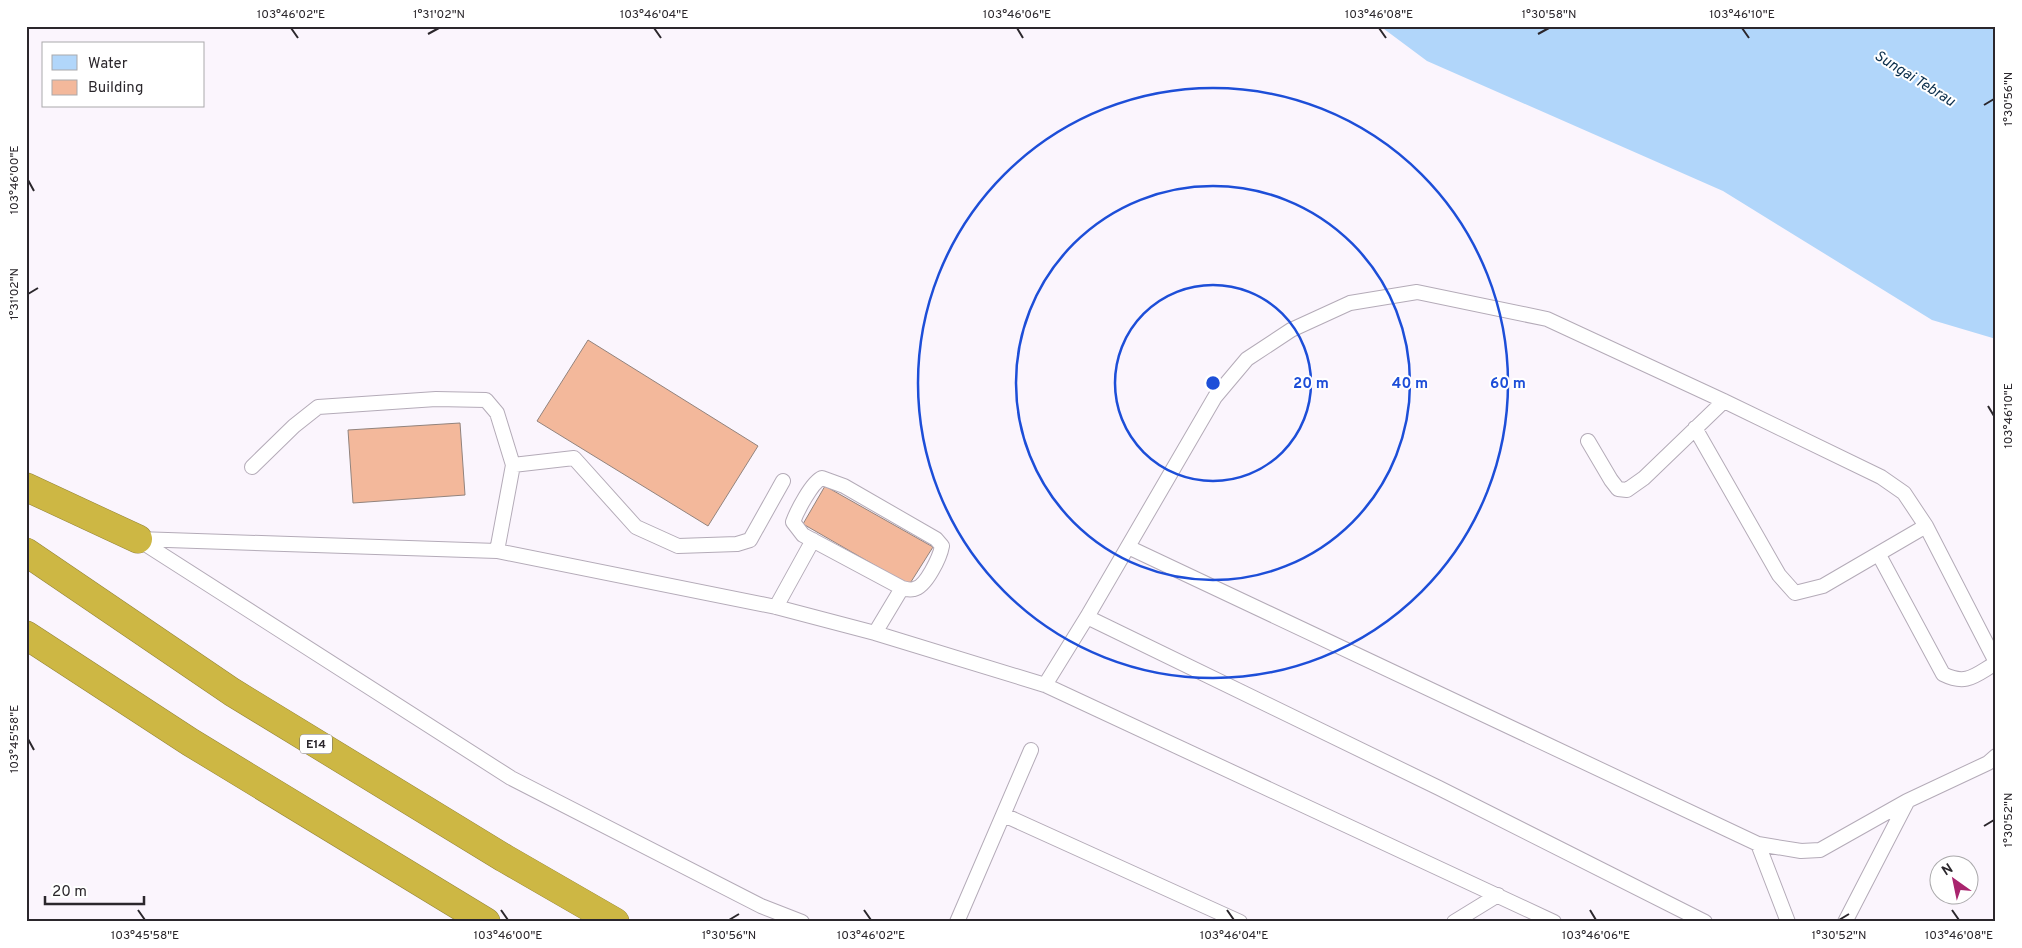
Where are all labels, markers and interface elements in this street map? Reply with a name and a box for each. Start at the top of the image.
text: 103°46'02"E [257,7,325,23]
text: 1°31'02"N [413,7,465,23]
text: 103°46'04"E [620,7,688,23]
text: 103°46'06"E [983,7,1051,23]
text: 103°46'08"E [1345,7,1413,23]
text: 1°30'58"N [1522,7,1576,23]
text: 103°46'10"E [1709,7,1775,23]
legend [42,42,205,108]
water label: Sungai Tebrau [1870,47,1959,112]
text: Water [88,55,128,74]
text: 1°30'56"N [2001,72,2017,126]
text: Building [88,79,143,98]
text: 103°46'00"E [7,146,23,214]
text: 1°31'02"N [7,268,23,320]
centre of rings [1204,374,1222,392]
text: 20 m [1293,375,1329,394]
text: 40 m [1392,375,1428,394]
text: 60 m [1490,375,1526,394]
text: 103°46'10"E [2001,383,2017,449]
text: 103°45'58"E [7,705,23,773]
road number: E14 [300,734,332,754]
text: 1°30'52"N [2001,793,2017,847]
north arrow [1930,856,1980,906]
text: N [1939,860,1957,880]
scale bar [45,873,144,905]
text: 20 m [52,883,87,902]
text: 103°45'58"E [111,928,179,944]
text: 103°46'00"E [474,928,542,944]
text: 1°30'56"N [702,928,756,944]
text: 103°46'02"E [837,928,905,944]
text: 103°46'04"E [1200,928,1268,944]
text: 103°46'06"E [1562,928,1630,944]
text: 1°30'52"N [1812,928,1866,944]
text: 103°46'08"E [1925,928,1993,944]

